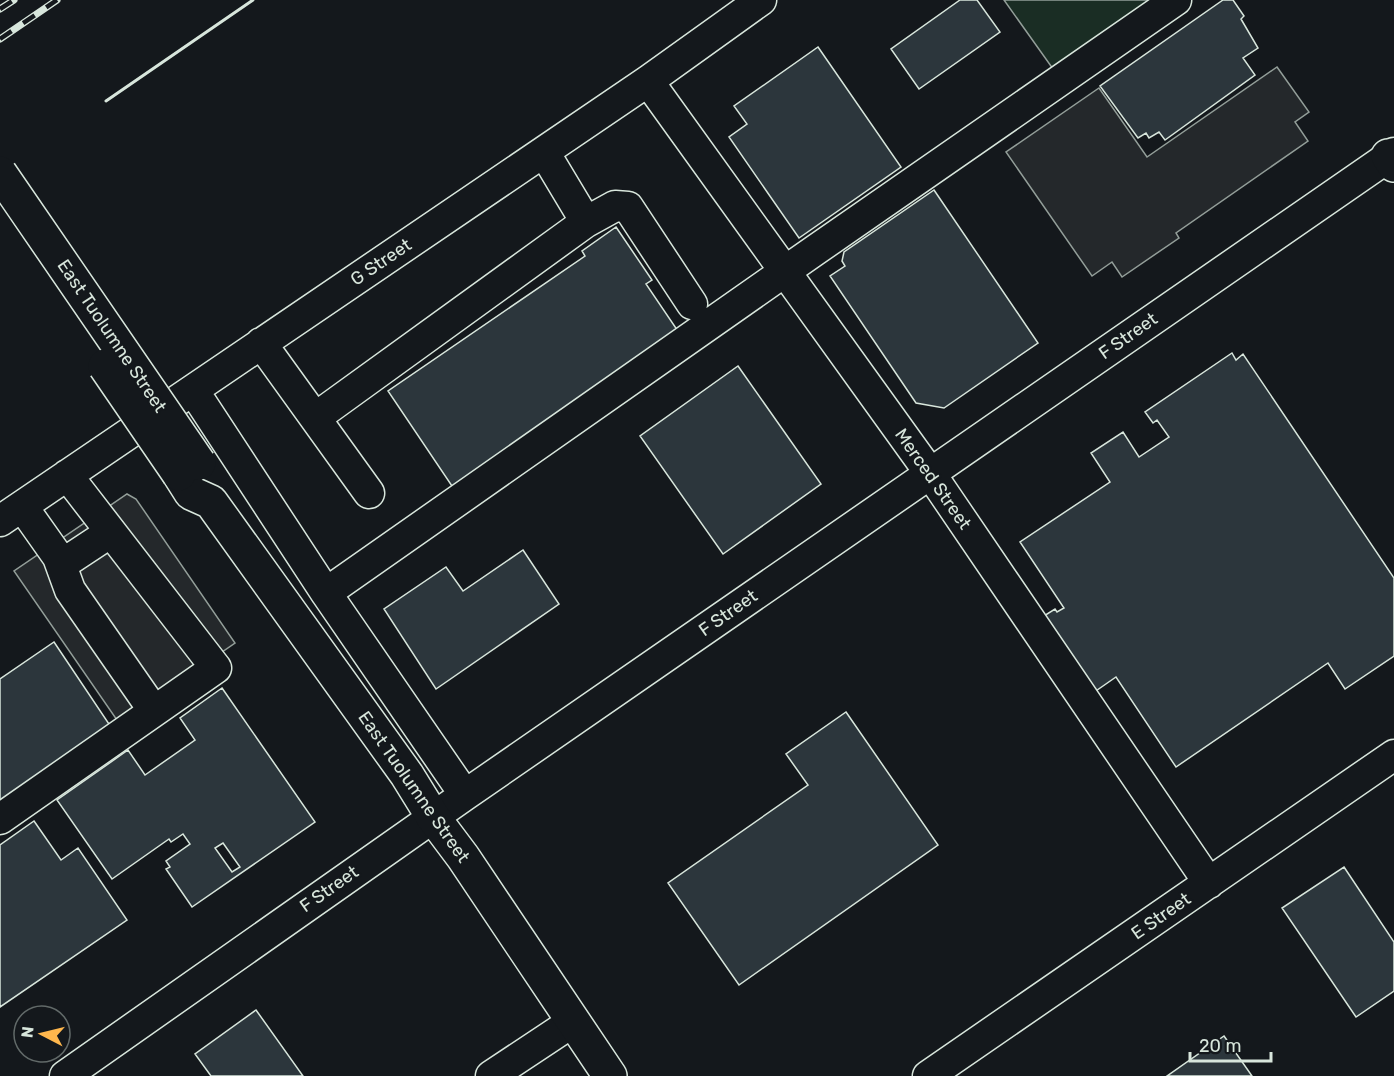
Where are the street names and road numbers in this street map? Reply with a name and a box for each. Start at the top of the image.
street label: G Street [346,234,416,290]
street label: East Tuolumne Street [53,255,171,417]
street label: F Street [1094,308,1162,364]
street label: Merced Street [890,424,976,534]
street label: F Street [694,585,762,641]
street label: East Tuolumne Street [353,707,475,867]
street label: F Street [295,861,363,917]
street label: E Street [1127,888,1195,944]

